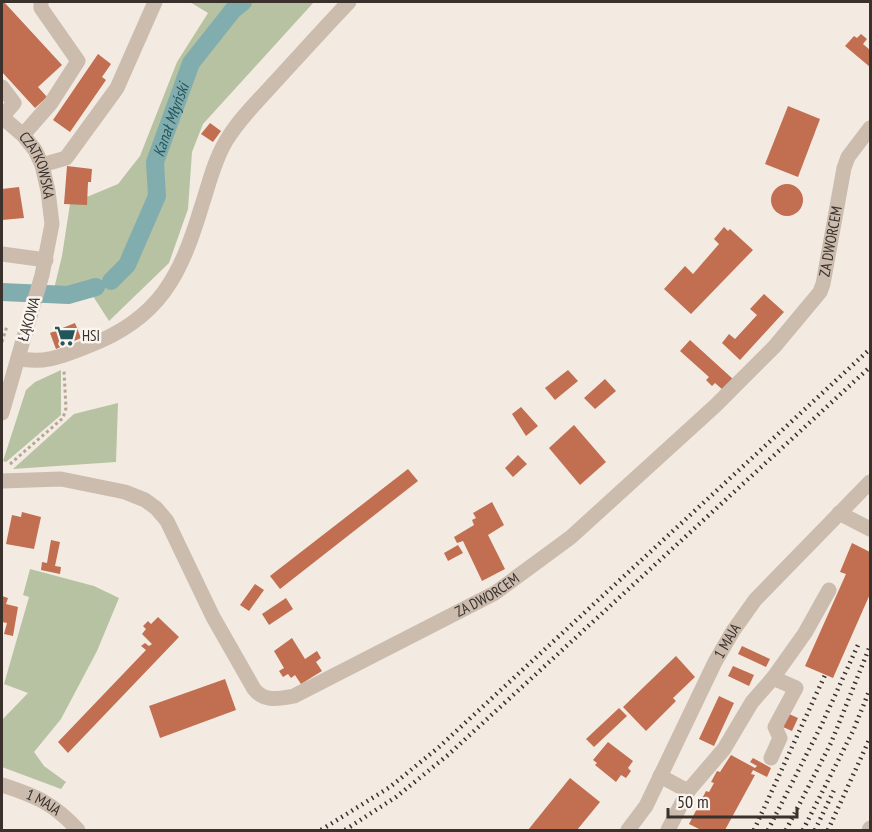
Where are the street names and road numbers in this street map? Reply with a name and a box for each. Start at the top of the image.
street label: CZATKOWSKA [15,128,59,201]
street label: ZA DWORCEM [815,204,846,278]
street label: ŁĄKOWA [13,294,44,343]
street label: ZA DWORCEM [452,568,523,621]
street label: 1 MAJA [709,619,745,662]
street label: 1 MAJA [23,785,66,820]

